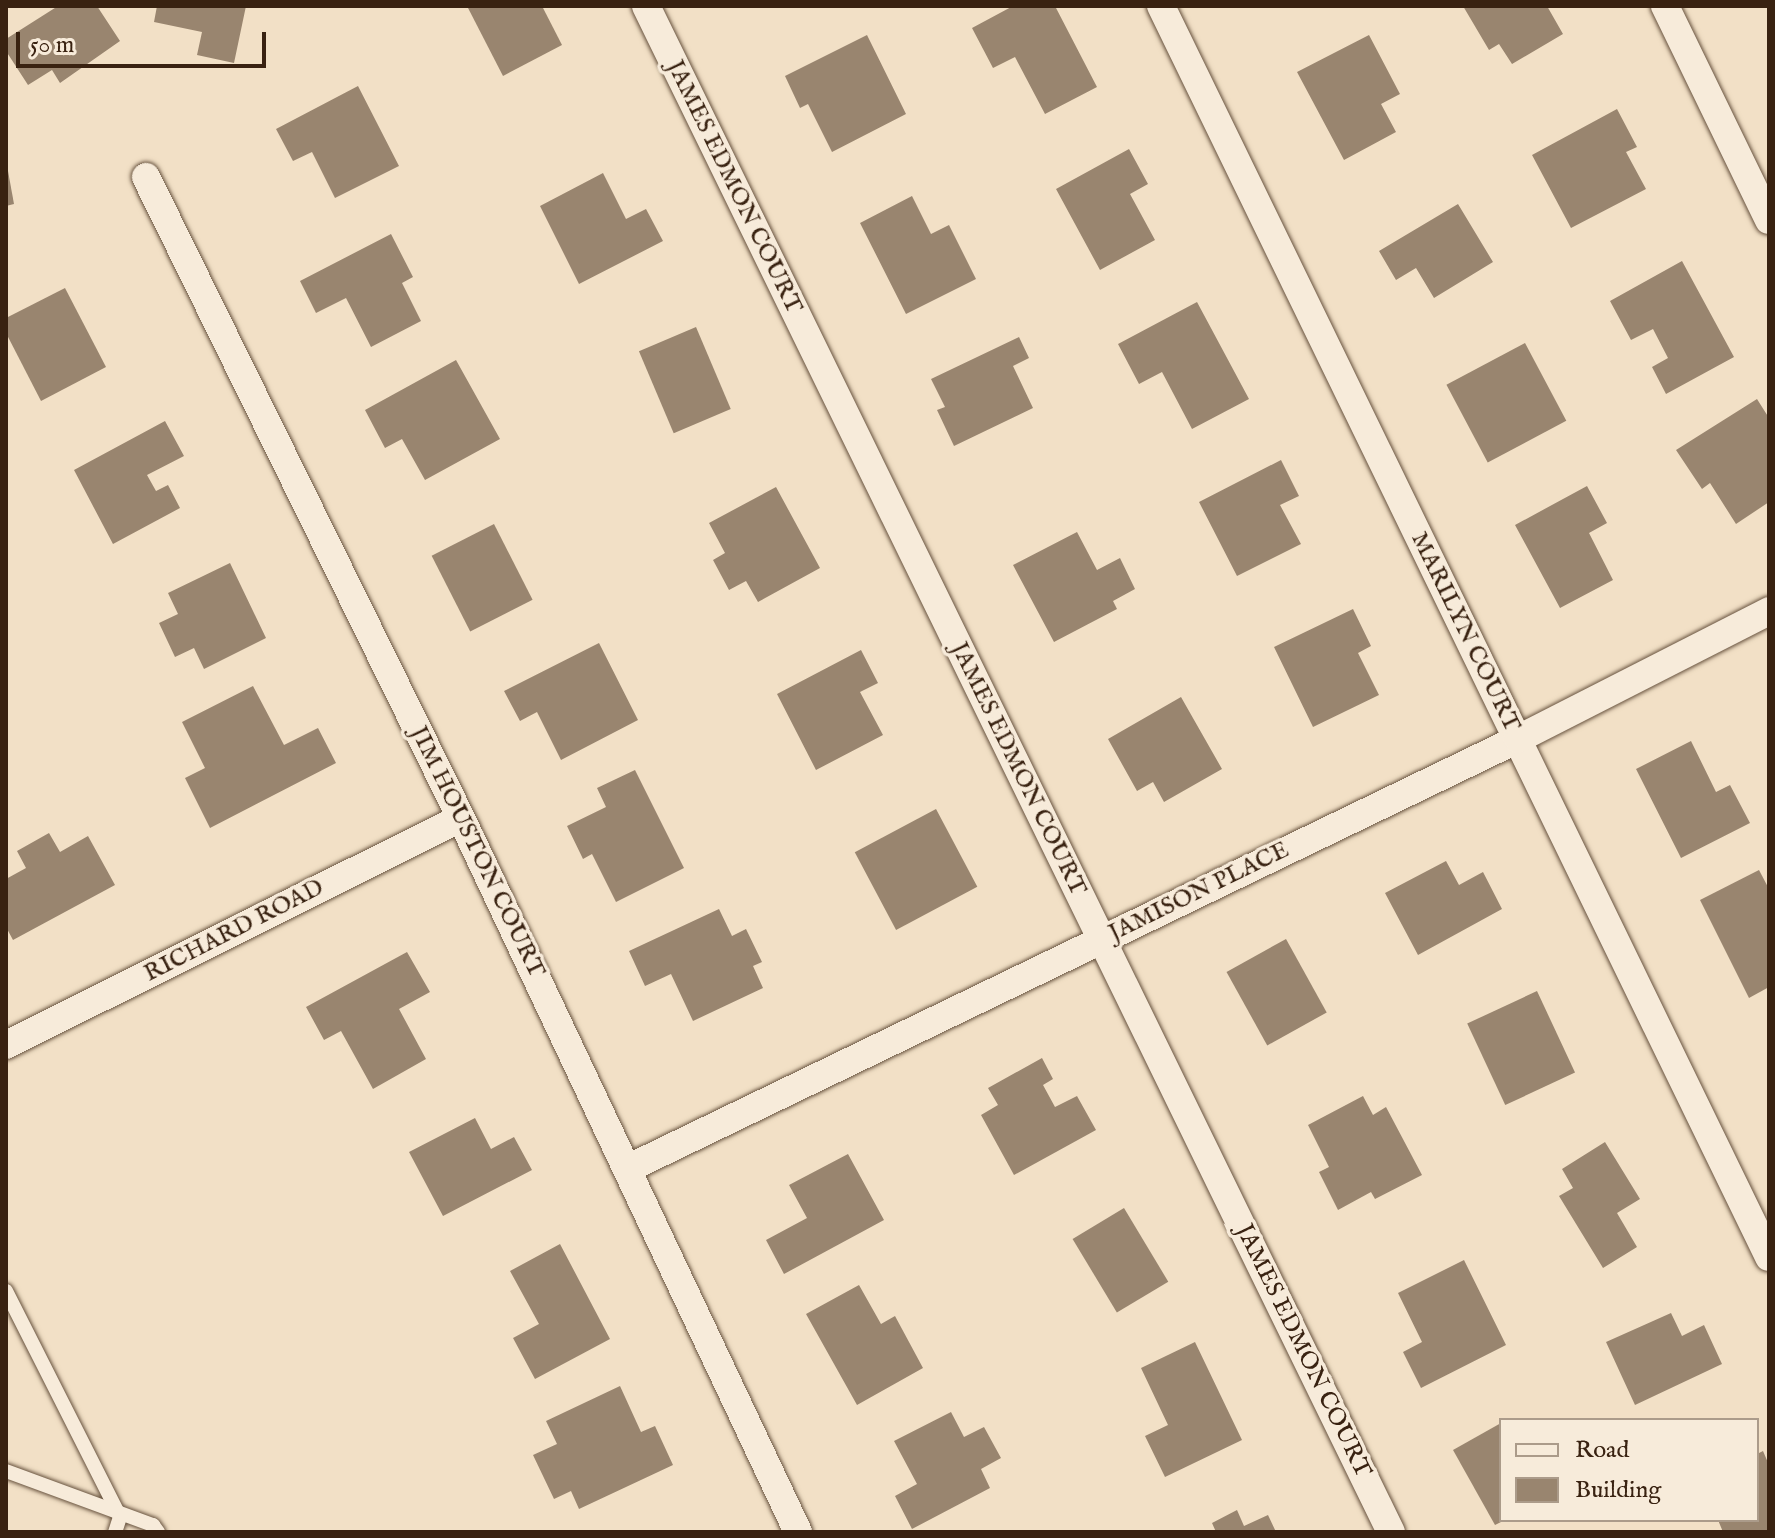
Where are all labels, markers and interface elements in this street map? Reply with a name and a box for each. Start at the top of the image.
scale bar [20,16,270,66]
text: 50 m [30,30,74,61]
street label: JAMES EDMON COURT [660,56,808,318]
street label: MARILYN COURT [1404,527,1526,737]
street label: JAMES EDMON COURT [944,638,1092,900]
street label: JIM HOUSTON COURT [404,722,550,982]
street label: JAMISON PLACE [1104,836,1294,948]
street label: RICHARD ROAD [139,873,329,989]
street label: JAMES EDMON COURT [1229,1220,1377,1482]
legend [1499,1418,1759,1522]
text: Road [1575,1435,1629,1466]
text: Building [1575,1475,1661,1506]

